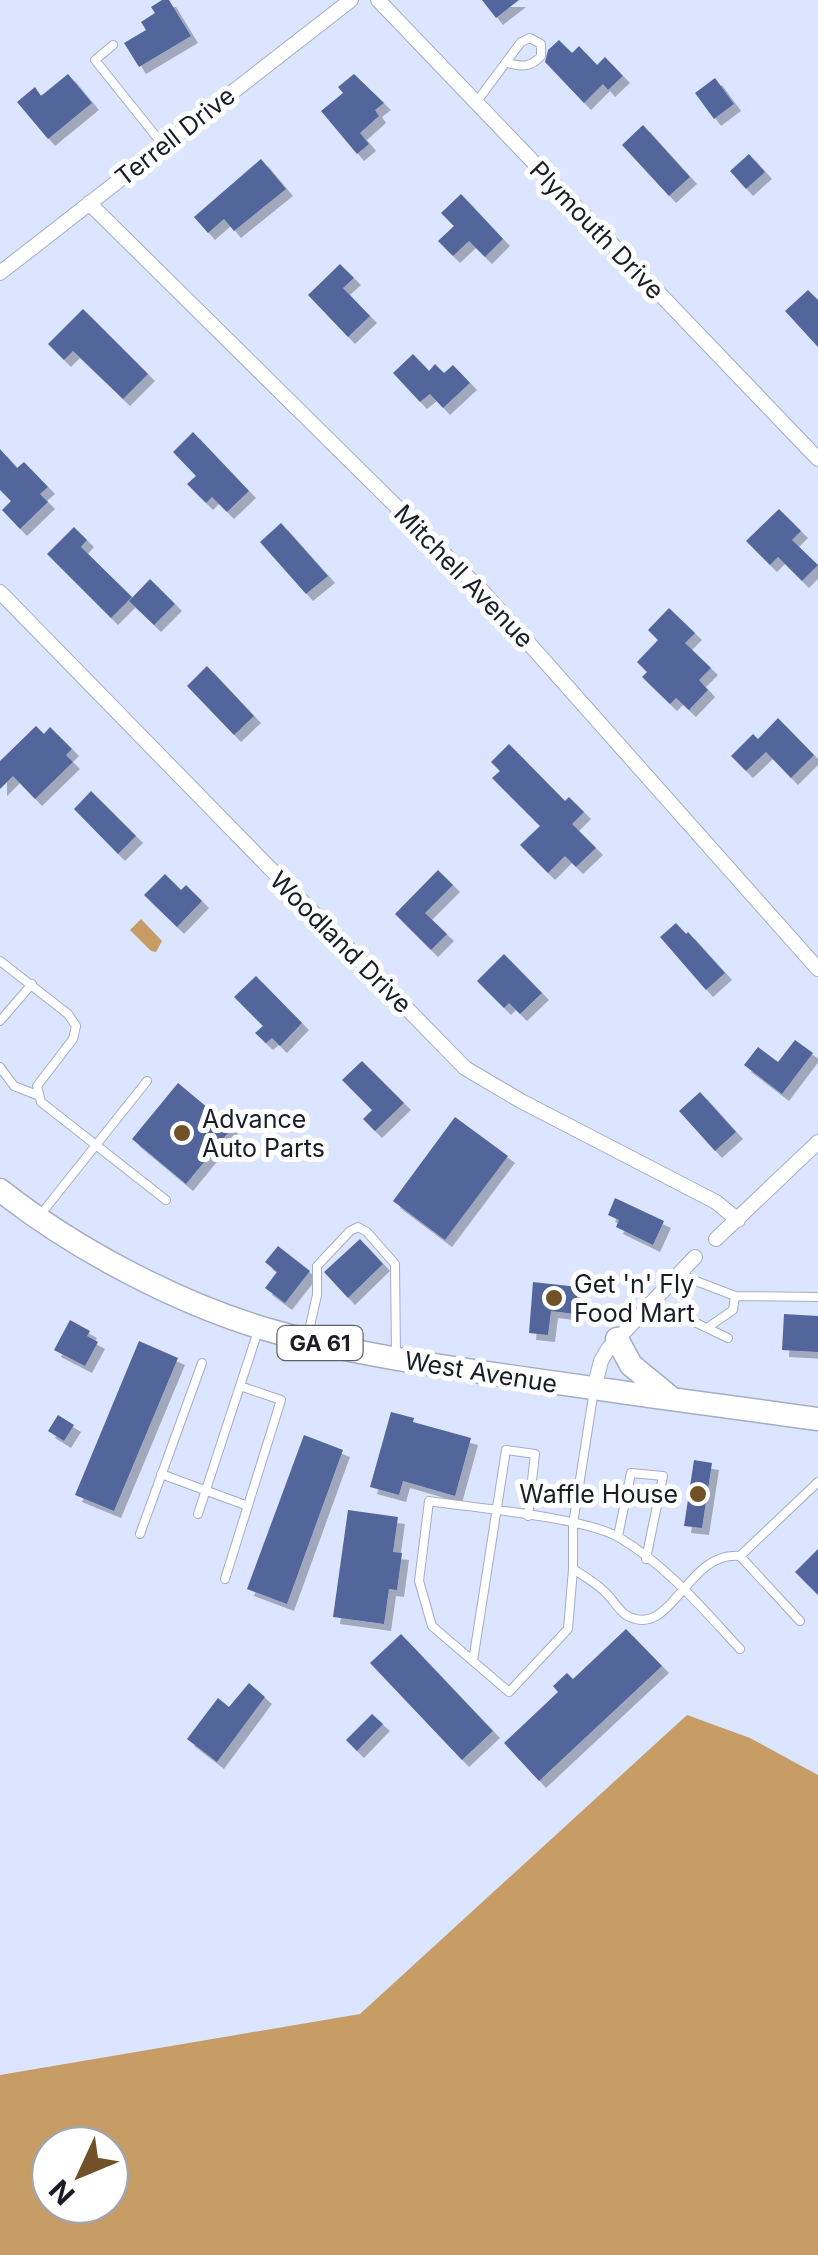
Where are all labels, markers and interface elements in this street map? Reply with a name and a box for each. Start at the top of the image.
street label: Terrell Drive [109,80,241,192]
street label: Plymouth Drive [524,155,670,305]
street label: Mitchell Avenue [388,498,540,654]
street label: Woodland Drive [264,865,418,1019]
place label: Advance Auto Parts [202,1104,325,1163]
marker: Advance Auto Parts [171,1122,193,1144]
place label: Get 'n' Fly Food Mart [574,1269,695,1328]
marker: Get 'n' Fly Food Mart [543,1287,565,1309]
road number: GA 61 [278,1326,362,1360]
street label: West Avenue [403,1345,559,1399]
place label: Waffle House [519,1479,678,1509]
marker: Waffle House [687,1483,709,1505]
north arrow [30,2125,130,2225]
text: N [42,2173,82,2212]

